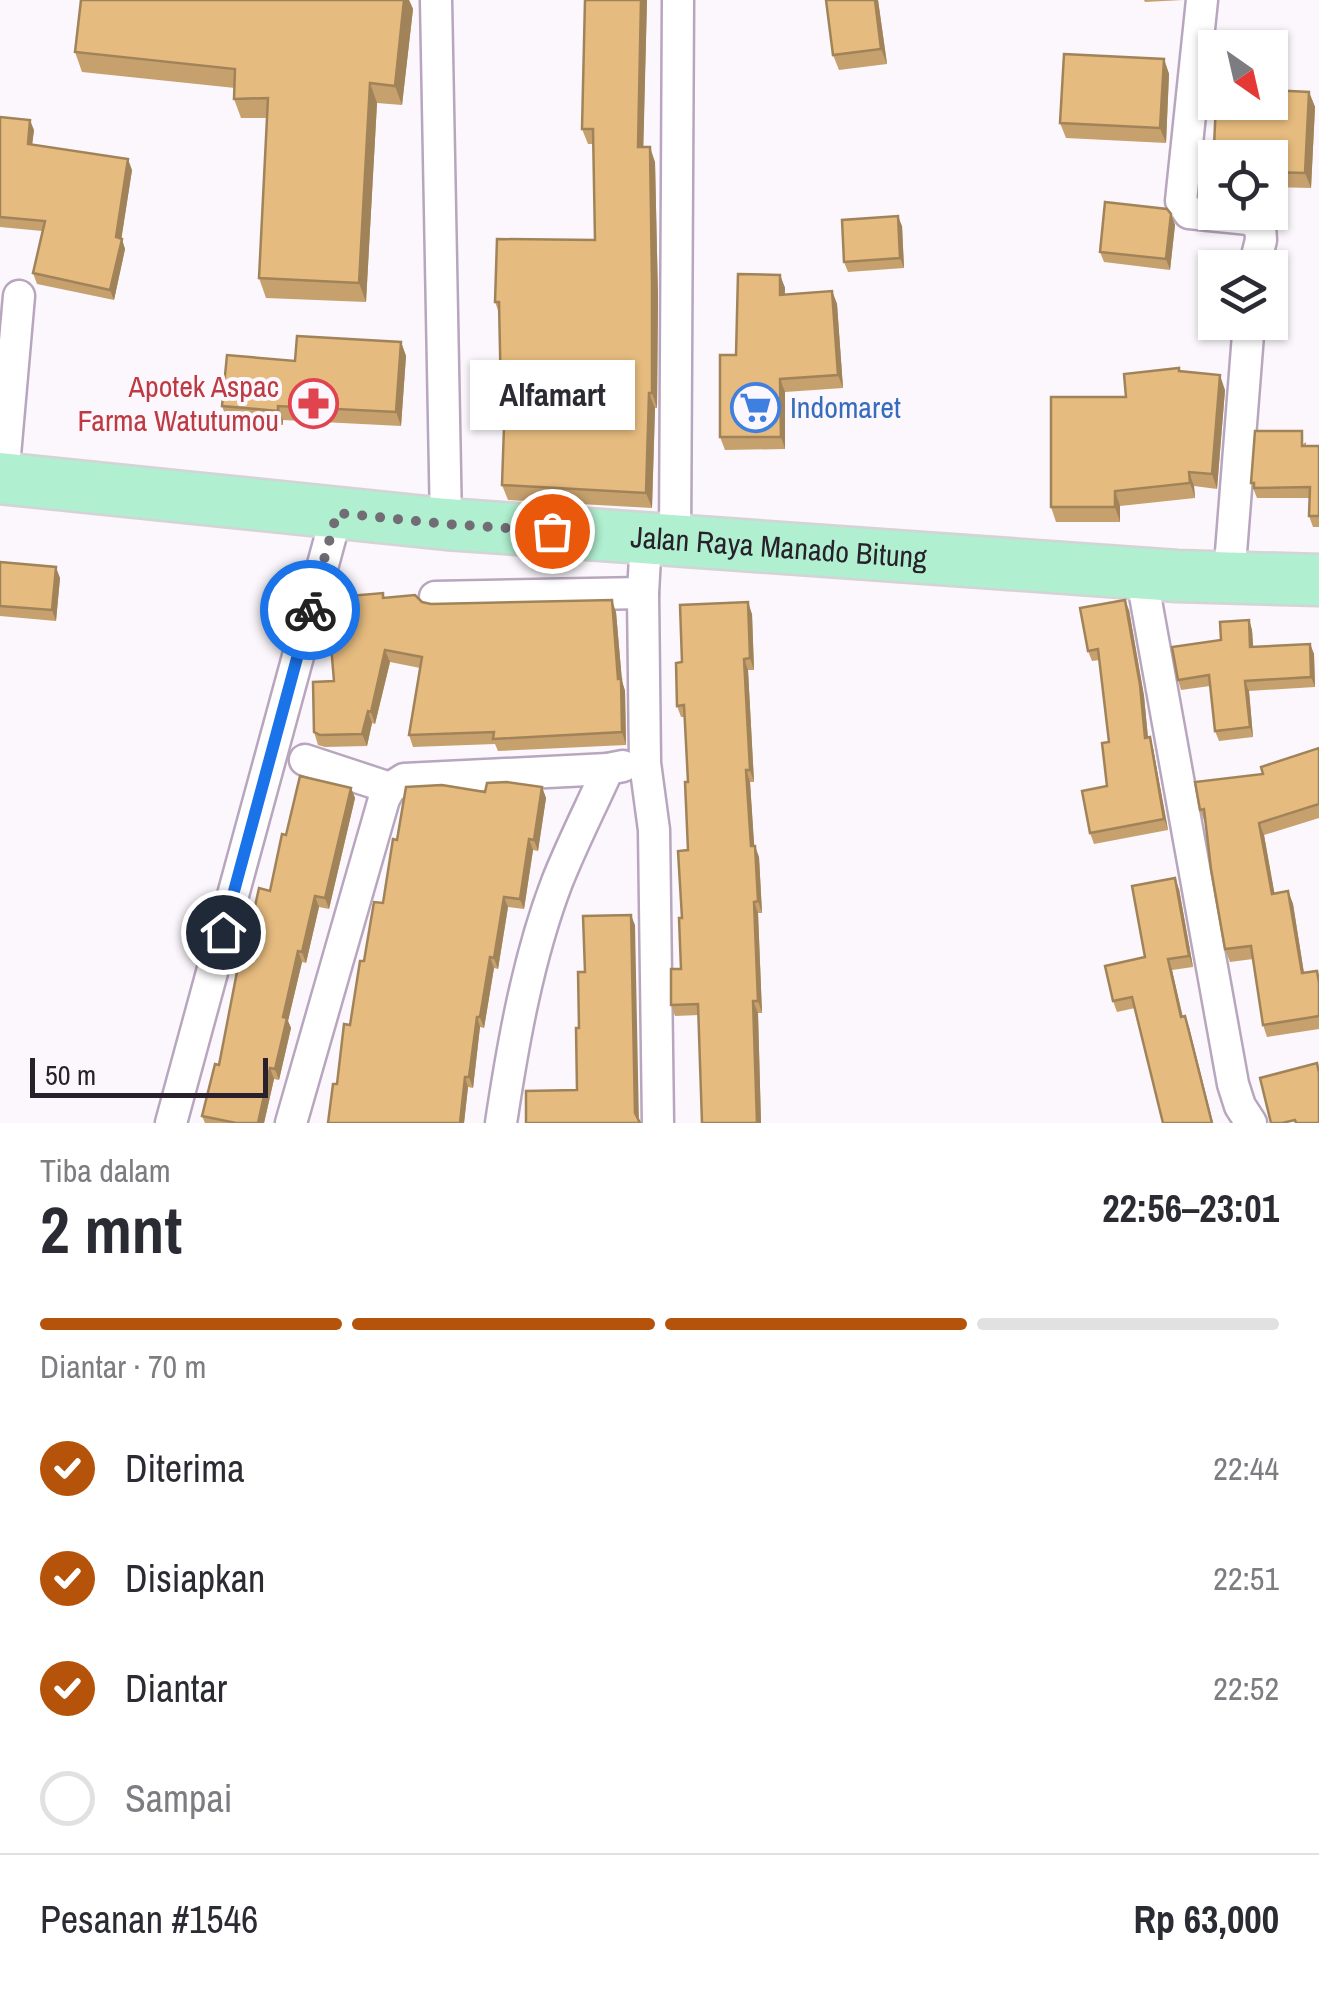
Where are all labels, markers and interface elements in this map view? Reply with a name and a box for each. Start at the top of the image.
north arrow [1198,30,1288,120]
map controls [1198,30,1288,340]
button: locate [1198,140,1288,230]
button: layers [1198,250,1288,340]
callout: Alfamart [470,361,634,431]
place label: Apotek Aspac Farma Watutumou [77,366,279,440]
text: Alfamart [499,373,606,416]
pharmacy icon: Apotek Aspac Farma Watutumou [288,378,340,430]
supermarket icon: Indomaret [729,382,781,434]
place label: Indomaret [790,387,901,427]
pin [510,489,595,574]
icon: bag [525,504,580,559]
street label: Jalan Raya Manado Bitung [629,516,929,577]
courier [260,560,360,660]
icon: bike [283,583,338,638]
pin [181,890,266,975]
icon: home [196,905,251,960]
scale bar [30,1053,268,1098]
text: 50 m [45,1056,96,1094]
text: Tiba dalam [40,1149,171,1192]
text: 22:56–23:01 [1102,1183,1279,1234]
text: 2 mnt [40,1186,182,1273]
text: Diantar · 70 m [40,1345,206,1388]
icon: check [40,1441,95,1496]
text: Diterima [125,1443,244,1494]
text: 22:44 [1213,1447,1279,1490]
icon: check [40,1551,95,1606]
text: Disiapkan [125,1553,265,1604]
text: 22:51 [1213,1557,1279,1600]
icon: check [40,1661,95,1716]
text: Diantar [125,1663,227,1714]
text: 22:52 [1213,1667,1279,1710]
text: Sampai [125,1773,232,1824]
text: Pesanan #1546 [40,1894,258,1945]
text: Rp 63,000 [1133,1894,1279,1945]

